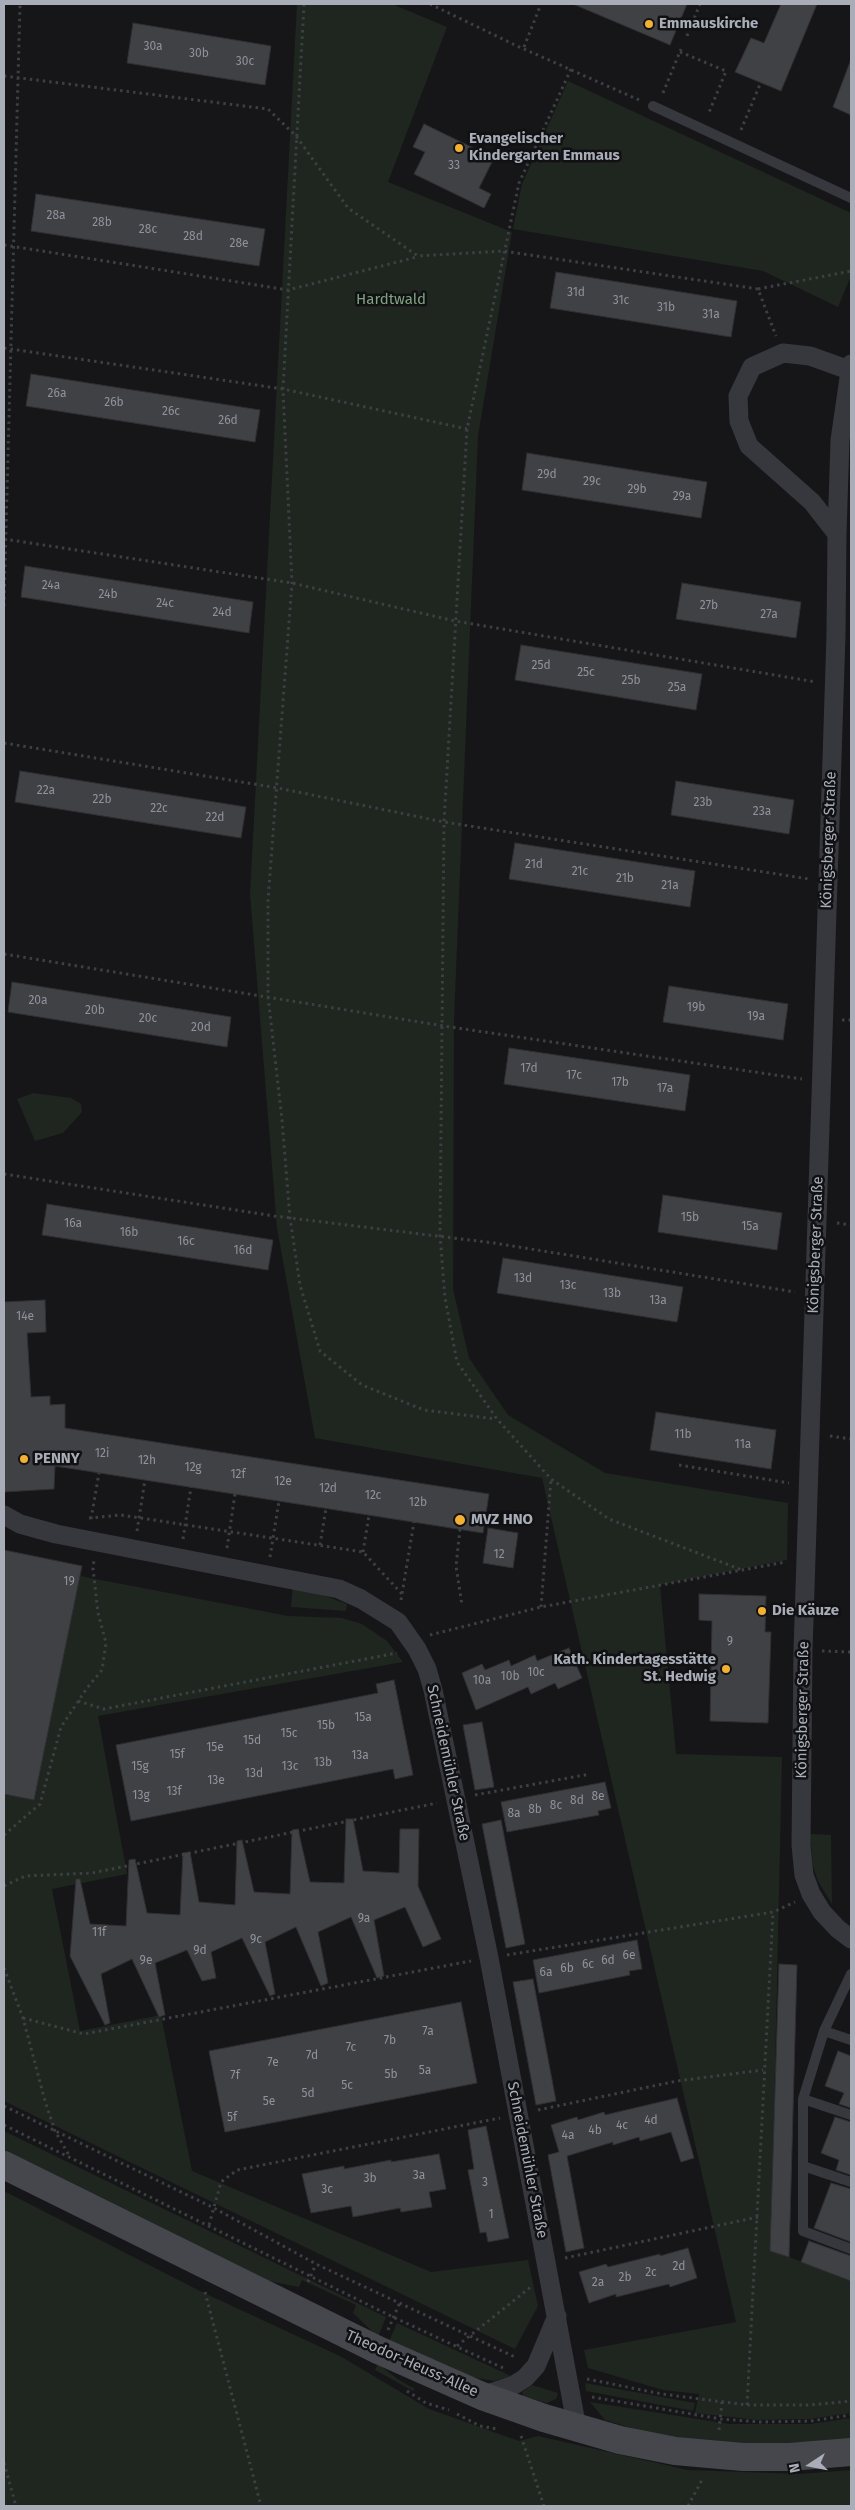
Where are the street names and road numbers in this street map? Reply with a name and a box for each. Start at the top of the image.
street label: Königsberger Straße [818,771,840,909]
street label: Königsberger Straße [805,1176,827,1314]
street label: Königsberger Straße [793,1641,813,1779]
street label: Schneidemühler Straße [423,1683,473,1843]
street label: Schneidemühler Straße [503,2080,551,2240]
street label: Theodor-Heuss-Allee [343,2327,481,2401]

